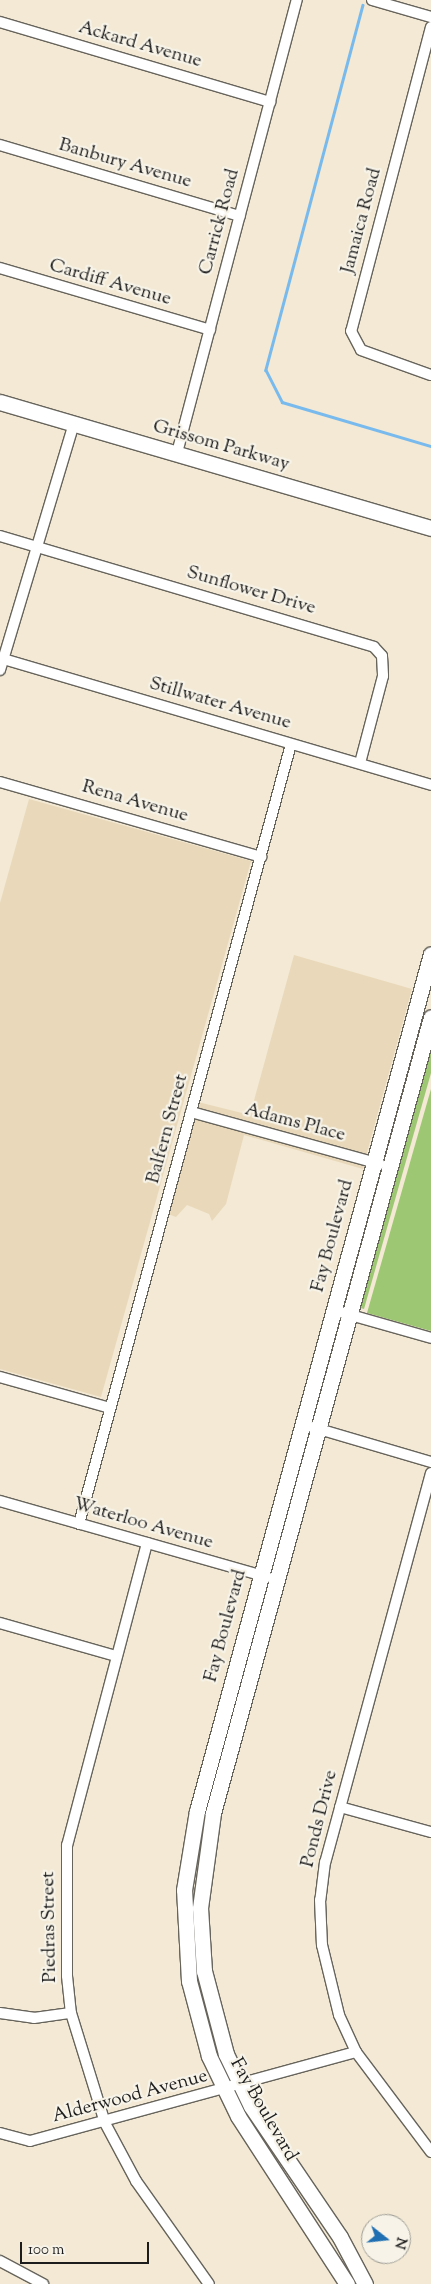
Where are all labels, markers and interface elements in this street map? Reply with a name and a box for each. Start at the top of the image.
street label: Ackard Avenue [76,17,204,73]
street label: Banbury Avenue [56,134,194,194]
street label: Jamaica Road [337,166,387,276]
street label: Carrick Road [195,167,245,277]
street label: Cardiff Avenue [46,255,174,311]
street label: Grissom Parkway [150,416,292,476]
street label: Sunflower Drive [184,562,318,620]
street label: Stillwater Avenue [146,673,294,735]
street label: Rena Avenue [79,776,191,828]
street label: Balfern Street [142,1072,194,1186]
street label: Adams Place [242,1099,348,1147]
street label: Fay Boulevard [307,1177,359,1295]
street label: Waterloo Avenue [70,1493,216,1555]
street label: Fay Boulevard [200,1567,252,1685]
street label: Ponds Drive [297,1768,343,1870]
street label: Piedras Street [38,1871,62,1983]
street label: Fay Boulevard [224,2054,302,2166]
street label: Alderwood Avenue [50,2065,210,2129]
north arrow [361,2214,411,2264]
scale bar [22,2232,151,2264]
text: N [388,2235,411,2251]
text: 100 m [28,2240,64,2261]

